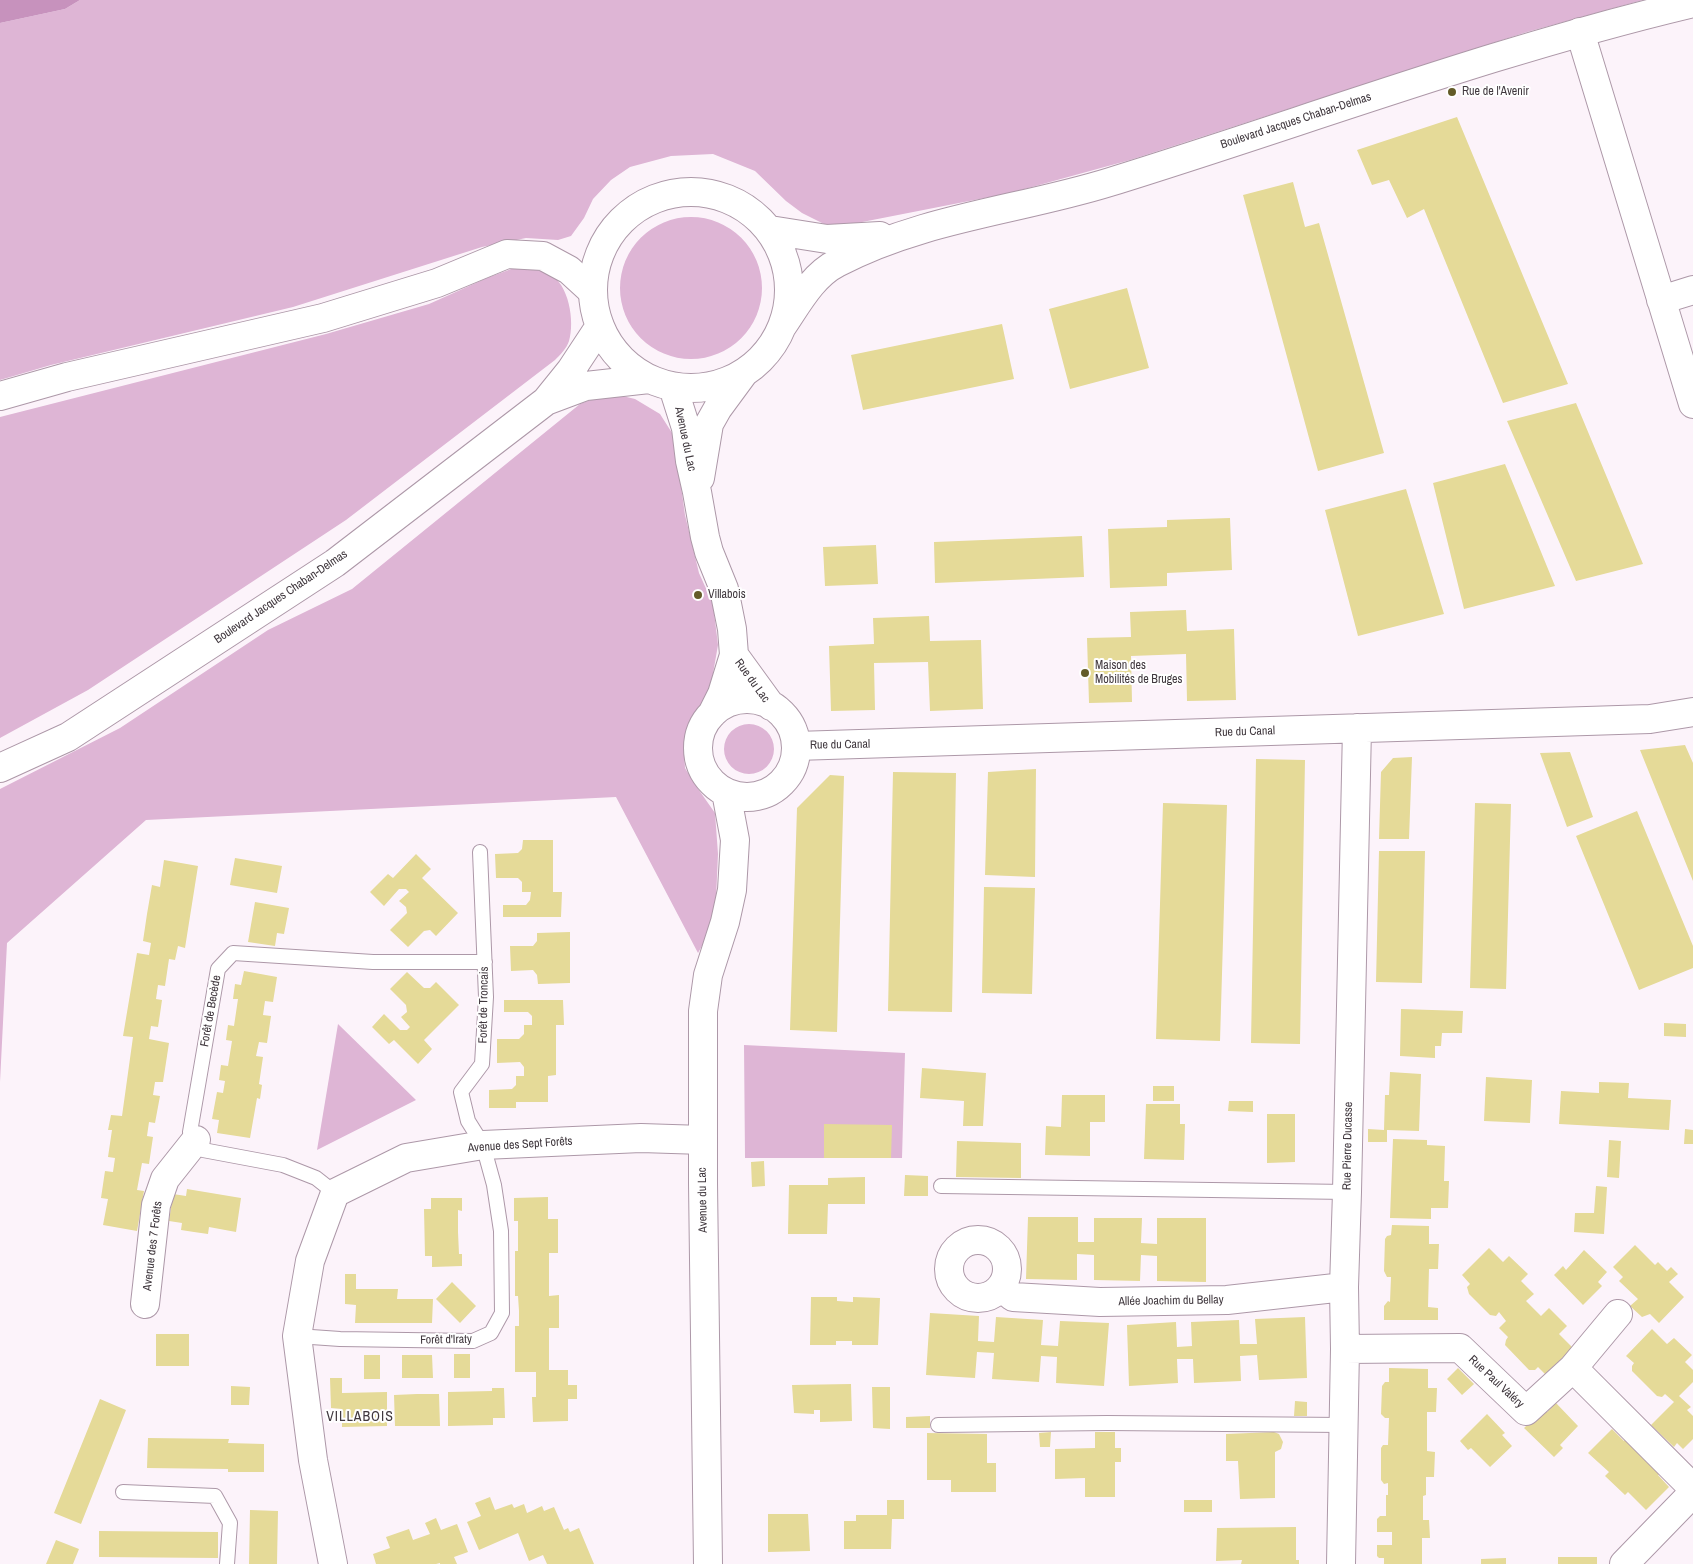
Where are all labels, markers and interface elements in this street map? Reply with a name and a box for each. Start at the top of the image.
place label: Rue de l'Avenir [1462,85,1529,99]
marker: Rue de l'Avenir [1446,86,1458,98]
street label: Boulevard Jacques Chaban-Delmas [1219,90,1373,152]
street label: Avenue du Lac [671,405,699,473]
street label: Boulevard Jacques Chaban-Delmas [212,547,350,647]
place label: Villabois [708,588,746,602]
marker: Villabois [692,589,704,601]
street label: Rue du Lac [731,656,773,706]
place label: Maison des Mobilités de Bruges [1095,659,1183,687]
marker: Maison des Mobilités de Bruges [1079,667,1091,679]
street label: Rue du Canal [1215,724,1275,740]
street label: Rue du Canal [810,737,870,753]
street label: Forêt de Troncais [476,966,492,1044]
street label: Forêt de Becède [198,974,224,1048]
street label: Rue Pierre Ducasse [1340,1102,1356,1190]
street label: Avenue des Sept Forêts [467,1134,573,1156]
street label: Avenue du Lac [695,1167,711,1233]
street label: Avenue des 7 Forêts [140,1200,166,1292]
street label: Allée Joachim du Bellay [1118,1293,1224,1309]
street label: Forêt d'Iraty [420,1332,472,1348]
street label: Rue Paul Valéry [1465,1353,1527,1411]
district label: VILLABOIS [325,1409,395,1425]

